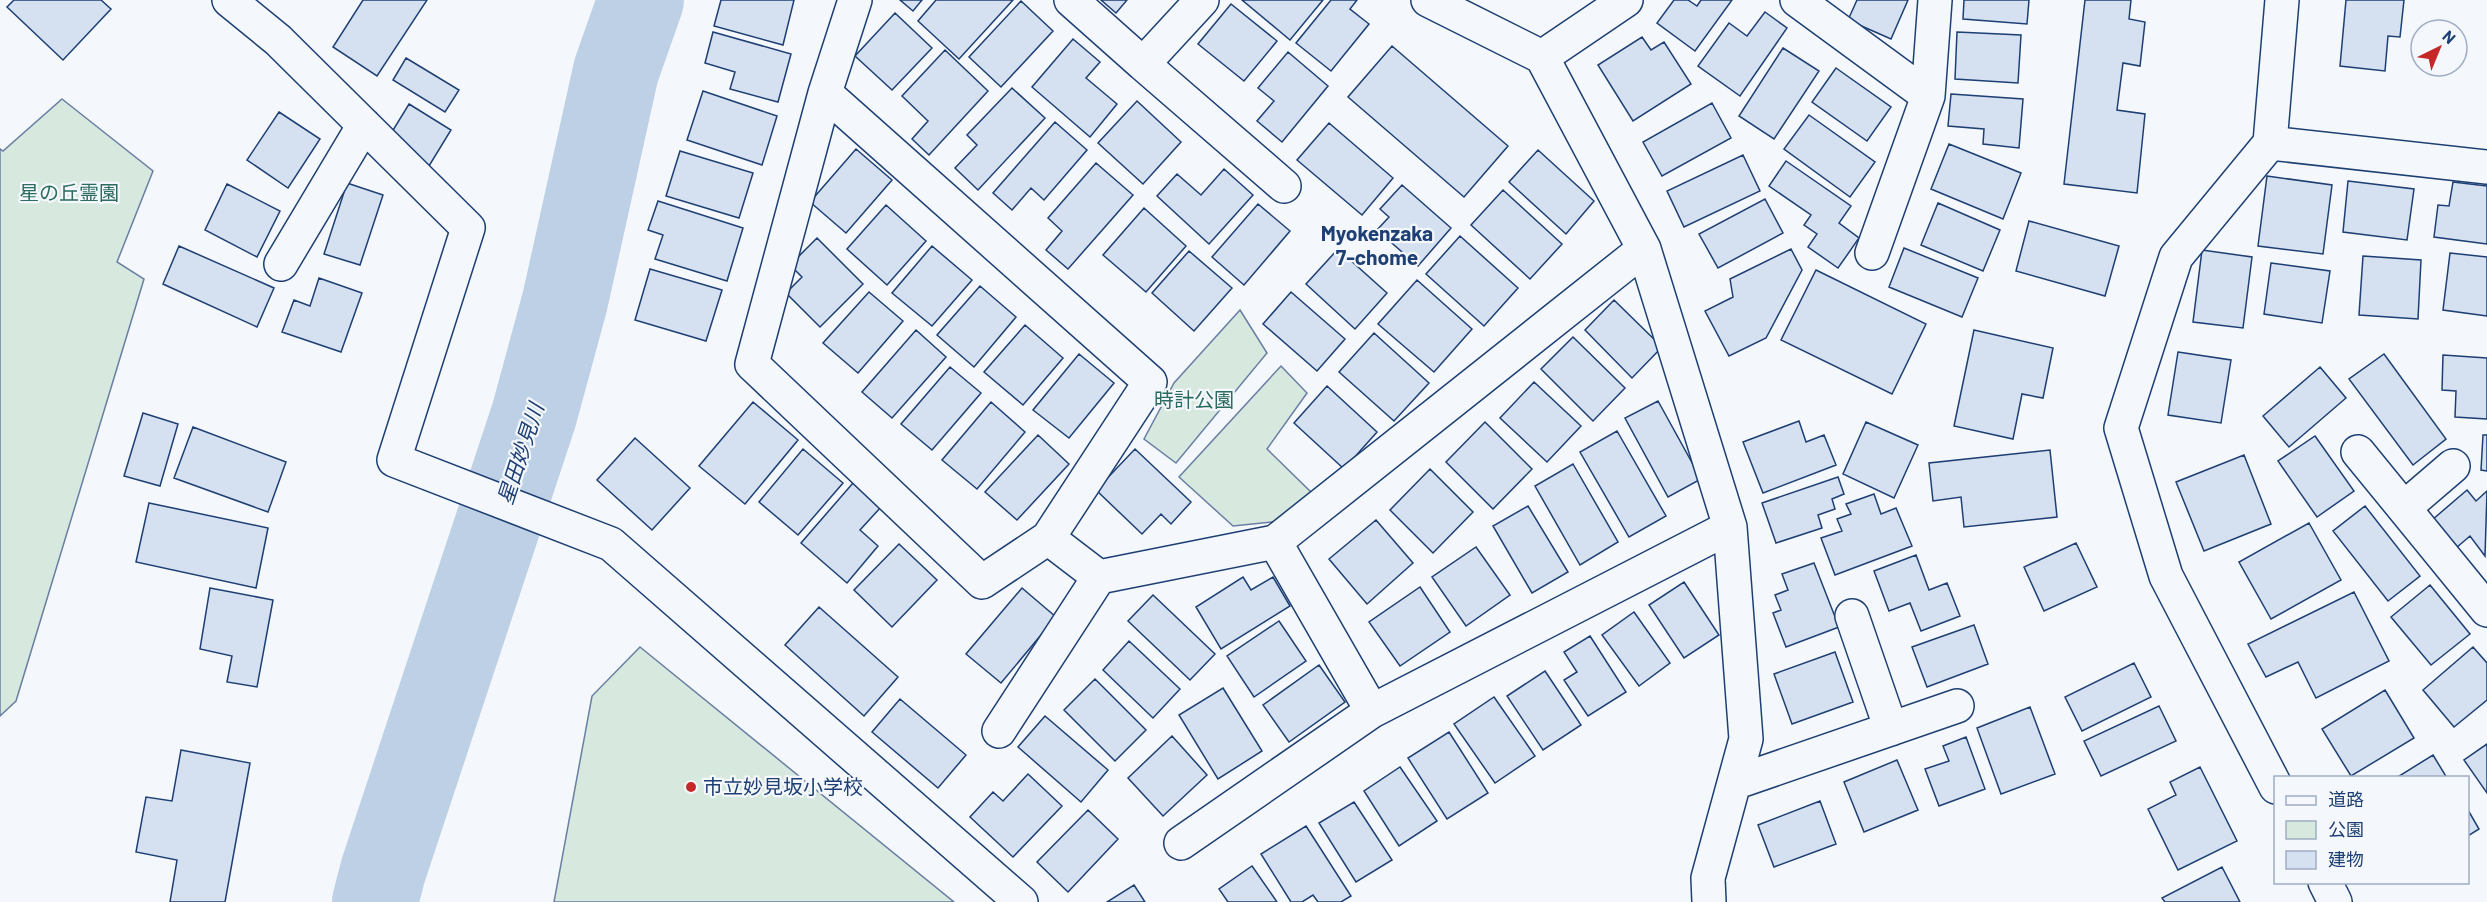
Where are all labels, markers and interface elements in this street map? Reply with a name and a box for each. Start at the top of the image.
north arrow [2409,18,2469,78]
text: N [2439,26,2460,47]
park label: 星の丘霊園 [19,180,119,204]
district label: Myokenzaka 7-chome [1321,220,1433,269]
park label: 時計公園 [1154,387,1234,411]
water label: 星田妙見川 [491,398,548,507]
place label: 市立妙見坂小学校 [703,774,863,798]
legend [2274,776,2469,884]
marker: 市立妙見坂小学校 [684,780,698,794]
text: 道路 [2328,788,2364,810]
text: 公園 [2328,818,2364,840]
text: 建物 [2328,848,2364,870]

